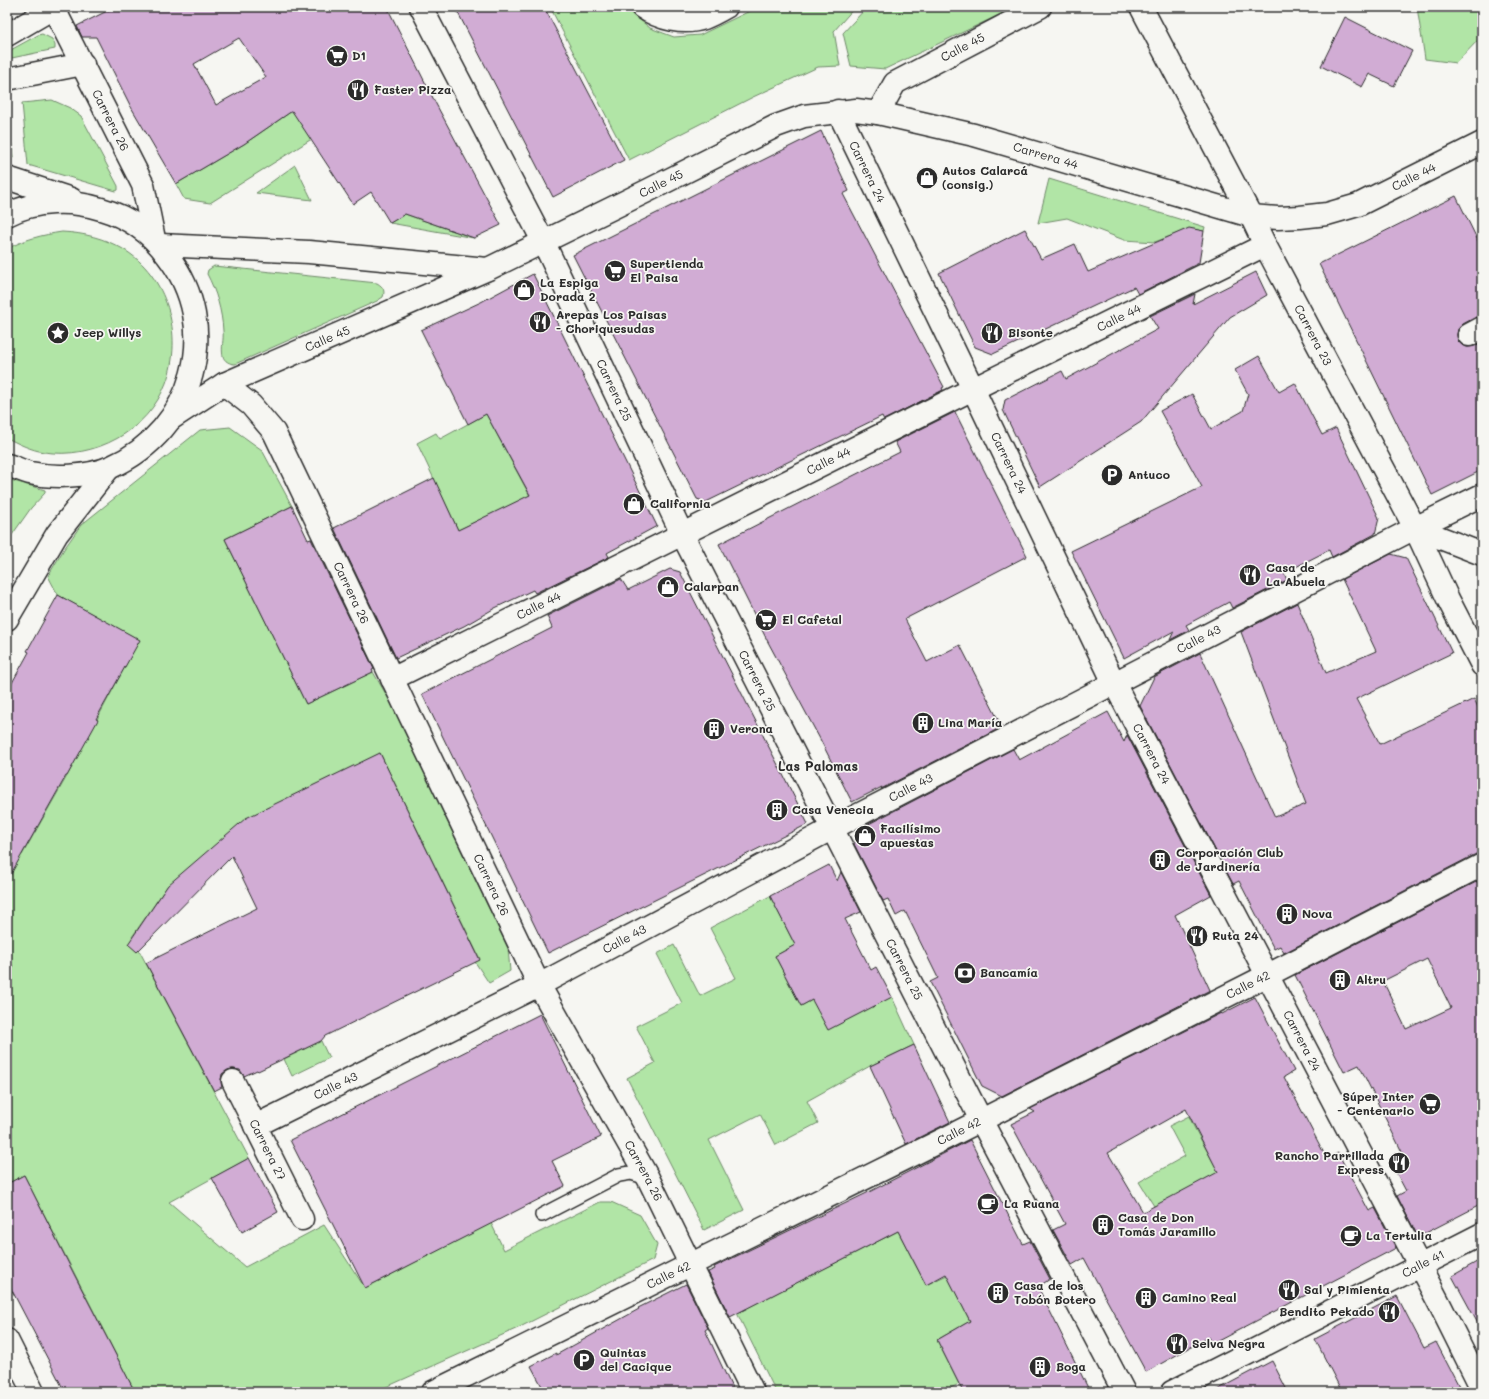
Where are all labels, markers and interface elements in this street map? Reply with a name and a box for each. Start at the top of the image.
street label: Calle 45 [938,28,987,65]
supermarket icon: D1 [324,43,350,69]
place label: D1 [352,47,366,63]
restaurant icon: Faster Pizza [345,77,371,103]
place label: Faster Pizza [374,81,451,97]
street label: Carrera 26 [89,86,133,153]
street label: Carrera 24 [846,138,890,205]
street label: Carrera 44 [1011,138,1080,172]
street label: Calle 44 [1389,158,1438,194]
place label: Autos Calarcá (consig.) [942,162,1028,192]
street label: Calle 45 [636,165,685,201]
shop icon: Autos Calarcá (consig.) [914,165,940,191]
place label: Supertienda El Paisa [630,255,704,285]
supermarket icon: Supertienda El Paisa [602,258,628,284]
place label: La Espiga Dorada 2 [540,274,599,304]
shop icon: La Espiga Dorada 2 [511,277,537,303]
street label: Calle 44 [1094,300,1143,335]
street label: Carrera 23 [1291,301,1336,368]
place label: Arepas Los Paisas - Choriquesudas [556,306,667,336]
restaurant icon: Arepas Los Paisas - Choriquesudas [527,309,553,335]
place icon: Jeep Willys [45,320,71,346]
restaurant icon: Bisonte [979,320,1005,346]
street label: Calle 45 [302,321,352,355]
place label: Jeep Willys [74,324,141,340]
place label: Bisonte [1008,324,1053,340]
street label: Carrera 25 [593,356,636,423]
street label: Carrera 24 [988,429,1031,496]
street label: Calle 44 [803,442,853,478]
parking icon: Antuco [1099,462,1125,488]
place label: Antuco [1128,466,1170,482]
shop icon: California [621,491,647,517]
place label: California [650,495,711,511]
street label: Carrera 26 [330,559,374,626]
place label: Casa de La Abuela [1266,559,1325,589]
restaurant icon: Casa de La Abuela [1237,562,1263,588]
shop icon: Calarpan [655,574,681,600]
place label: Calarpan [684,578,739,594]
street label: Calle 44 [513,587,563,623]
supermarket icon: El Cafetal [753,607,779,633]
place label: El Cafetal [782,611,842,627]
street label: Calle 43 [1174,621,1223,656]
street label: Carrera 25 [736,647,780,714]
building icon: Lina María [910,710,936,736]
place label: Lina María [938,714,1003,730]
building icon: Verona [701,716,727,742]
place label: Verona [730,720,773,736]
street label: Carrera 24 [1130,720,1175,787]
district label: Las Palomas [778,757,858,774]
street label: Calle 43 [886,769,935,805]
building icon: Casa Venecia [764,797,790,823]
place label: Casa Venecia [792,801,874,817]
place label: Facilísimo apuestas [880,820,941,850]
shop icon: Facilísimo apuestas [852,823,878,849]
place label: Corporación Club de Jardinería [1176,844,1284,874]
building icon: Corporación Club de Jardinería [1147,847,1173,873]
street label: Carrera 26 [470,851,514,918]
building icon: Nova [1274,901,1300,927]
place label: Nova [1302,905,1332,921]
street label: Calle 43 [599,920,649,957]
restaurant icon: Ruta 24 [1184,923,1210,949]
place label: Ruta 24 [1212,927,1259,943]
street label: Carrera 25 [883,936,927,1002]
bank icon: Bancamía [952,960,978,986]
place label: Bancamía [980,964,1038,980]
street label: Calle 42 [1223,966,1272,1002]
building icon: Altru [1327,967,1353,993]
place label: Altru [1356,971,1386,987]
street label: Carrera 24 [1280,1007,1325,1074]
street label: Calle 43 [310,1067,360,1103]
place label: Súper Inter - Centenario [1337,1088,1414,1118]
supermarket icon: Súper Inter - Centenario [1417,1091,1443,1117]
street label: Calle 42 [934,1113,983,1148]
street label: Carrera 27 [246,1116,290,1183]
street label: Carrera 26 [621,1137,667,1203]
place label: Rancho Parrillada Express [1275,1147,1384,1177]
restaurant icon: Rancho Parrillada Express [1386,1150,1412,1176]
cafe icon: La Ruana [975,1191,1001,1217]
place label: La Ruana [1004,1195,1059,1211]
place label: Casa de Don Tomás Jaramillo [1118,1209,1216,1239]
building icon: Casa de Don Tomás Jaramillo [1090,1212,1116,1238]
cafe icon: La Tertulia [1338,1223,1364,1249]
place label: La Tertulia [1366,1227,1432,1243]
street label: Calle 41 [1399,1246,1447,1281]
street label: Calle 42 [644,1257,693,1292]
place label: Casa de los Tobón Botero [1014,1277,1096,1307]
restaurant icon: Sal y Pimienta [1276,1277,1302,1303]
building icon: Casa de los Tobón Botero [985,1280,1011,1306]
place label: Sal y Pimienta [1304,1281,1390,1297]
building icon: Camino Real [1133,1285,1159,1311]
place label: Camino Real [1162,1289,1236,1305]
restaurant icon: Bendito Pekado [1376,1299,1402,1325]
place label: Bendito Pekado [1279,1303,1374,1319]
restaurant icon: Selva Negra [1164,1331,1190,1357]
place label: Selva Negra [1192,1335,1265,1351]
place label: Quintas del Cacique [600,1344,672,1374]
parking icon: Quintas del Cacique [571,1347,597,1373]
building icon: Boga [1027,1354,1053,1380]
place label: Boga [1056,1358,1086,1374]

